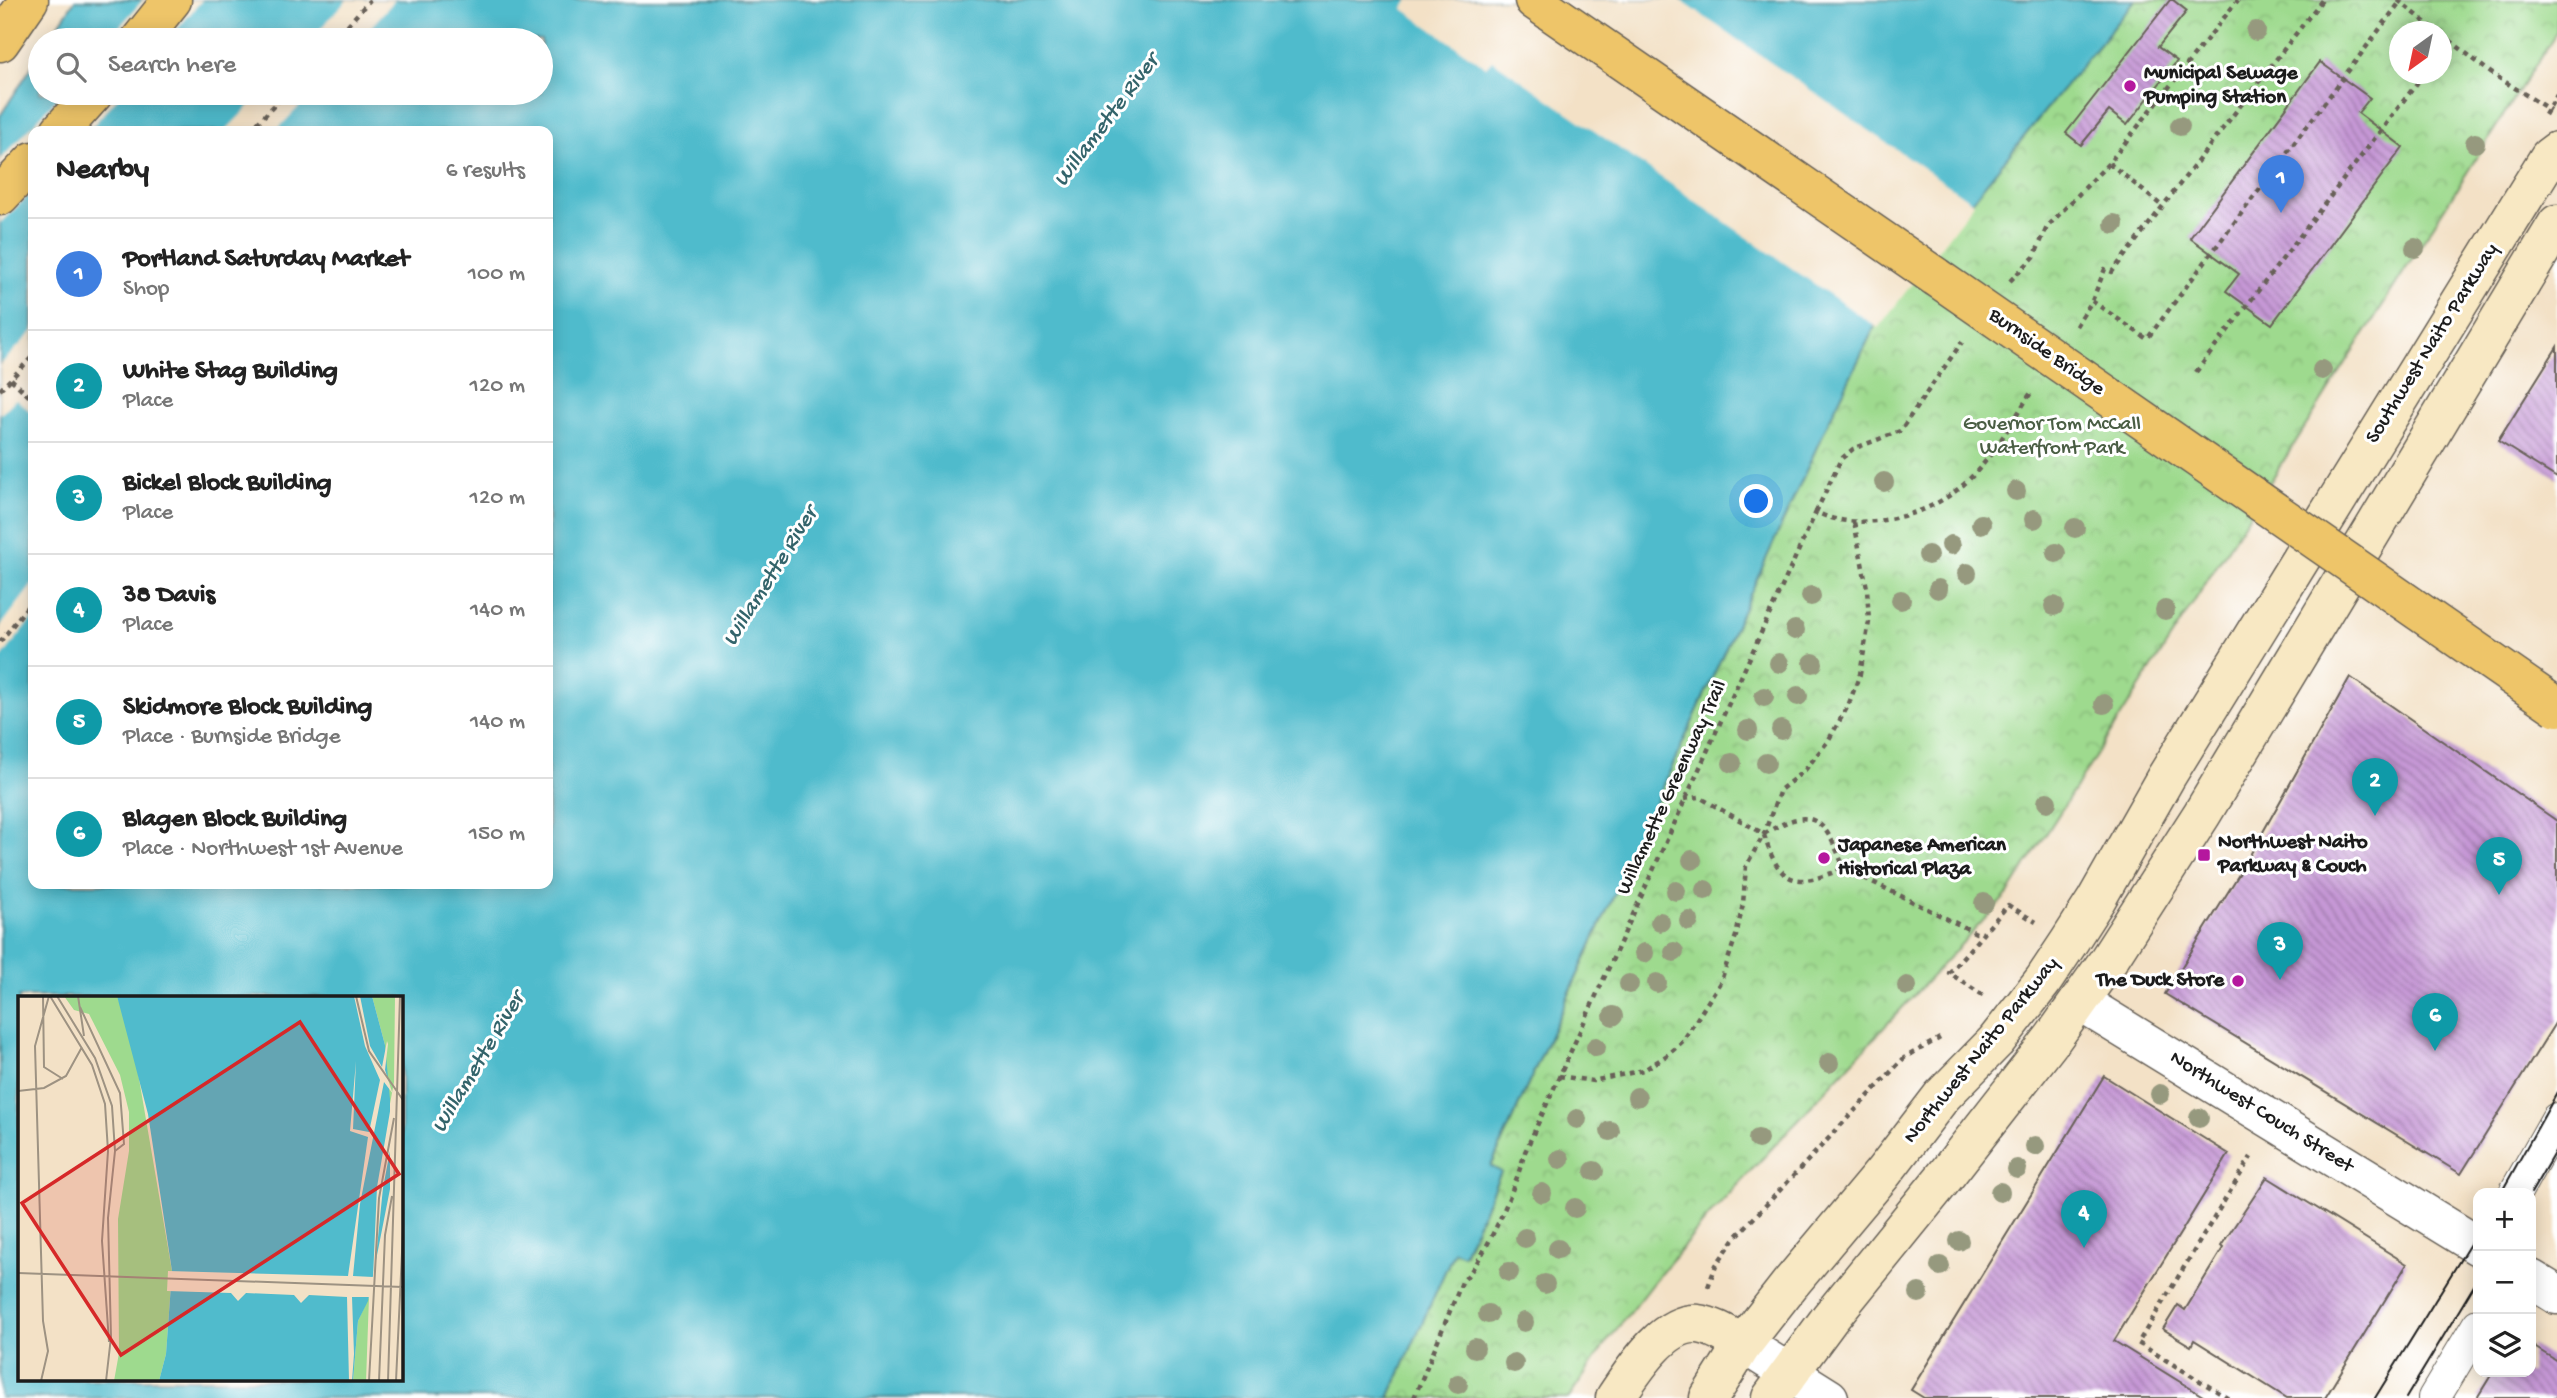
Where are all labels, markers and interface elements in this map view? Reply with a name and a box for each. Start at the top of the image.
north arrow [2389,21,2452,84]
search box [28,28,553,105]
water label: Willamette River [1048,46,1169,193]
icon: search [52,48,90,86]
text: Search here [108,51,236,82]
place label: Municipal Sewage Pumping Station [2143,62,2299,111]
marker: Municipal Sewage Pumping Station [2122,78,2138,94]
text: Nearby [56,154,149,189]
pin: 1 [2258,155,2304,213]
text: 6 results [446,158,525,185]
street label: Southwest Naito Parkway [2361,239,2505,449]
text: Portland Saturday Market [123,245,409,276]
text: 1 [74,261,84,288]
text: 100 m [468,261,525,288]
text: Shop [123,276,169,303]
street label: Burnside Bridge [1982,303,2110,403]
text: White Stag Building [123,357,338,388]
text: 2 [73,373,85,400]
text: 120 m [470,373,525,400]
text: Place [123,388,173,415]
park label: Governor Tom McCall Waterfront Park [1963,413,2141,462]
text: Bickel Block Building [123,469,332,500]
your location [1739,484,1773,518]
text: 3 [73,485,85,512]
text: 120 m [470,485,525,512]
water label: Willamette River [717,498,827,652]
text: Place [123,500,173,527]
text: 38 Davis [123,581,215,612]
text: 4 [74,597,84,624]
text: 140 m [470,597,525,624]
text: Place [123,612,173,639]
street label: Willamette Greenway Trail [1612,677,1734,899]
text: Skidmore Block Building [123,693,372,724]
text: 5 [73,709,85,736]
text: 140 m [470,709,525,736]
text: Place · Burnside Bridge [123,724,341,751]
pin: 2 [2352,758,2398,816]
text: Blagen Block Building [123,805,347,836]
text: 6 [73,821,85,848]
text: 150 m [469,821,525,848]
place label: Northwest Naito Parkway & Couch [2217,831,2368,880]
place label: Japanese American Historical Plaza [1837,834,2007,883]
text: Place · Northwest 1st Avenue [123,836,403,863]
pin: 5 [2476,837,2522,895]
marker: Northwest Naito Parkway & Couch [2196,847,2212,863]
marker: Japanese American Historical Plaza [1816,850,1832,866]
pin: 3 [2257,922,2303,980]
street label: Northwest Naito Parkway [1899,953,2065,1149]
place label: The Duck Store [2094,969,2225,994]
marker: The Duck Store [2230,973,2246,989]
water label: Willamette River [426,984,534,1138]
pin: 6 [2412,993,2458,1051]
inset map [18,996,402,1380]
street label: Northwest Couch Street [2165,1046,2359,1181]
map controls [2473,1188,2536,1377]
button: + [2473,1188,2536,1251]
pin: 4 [2061,1190,2107,1248]
button: − [2473,1251,2536,1314]
button: layers [2473,1314,2536,1377]

